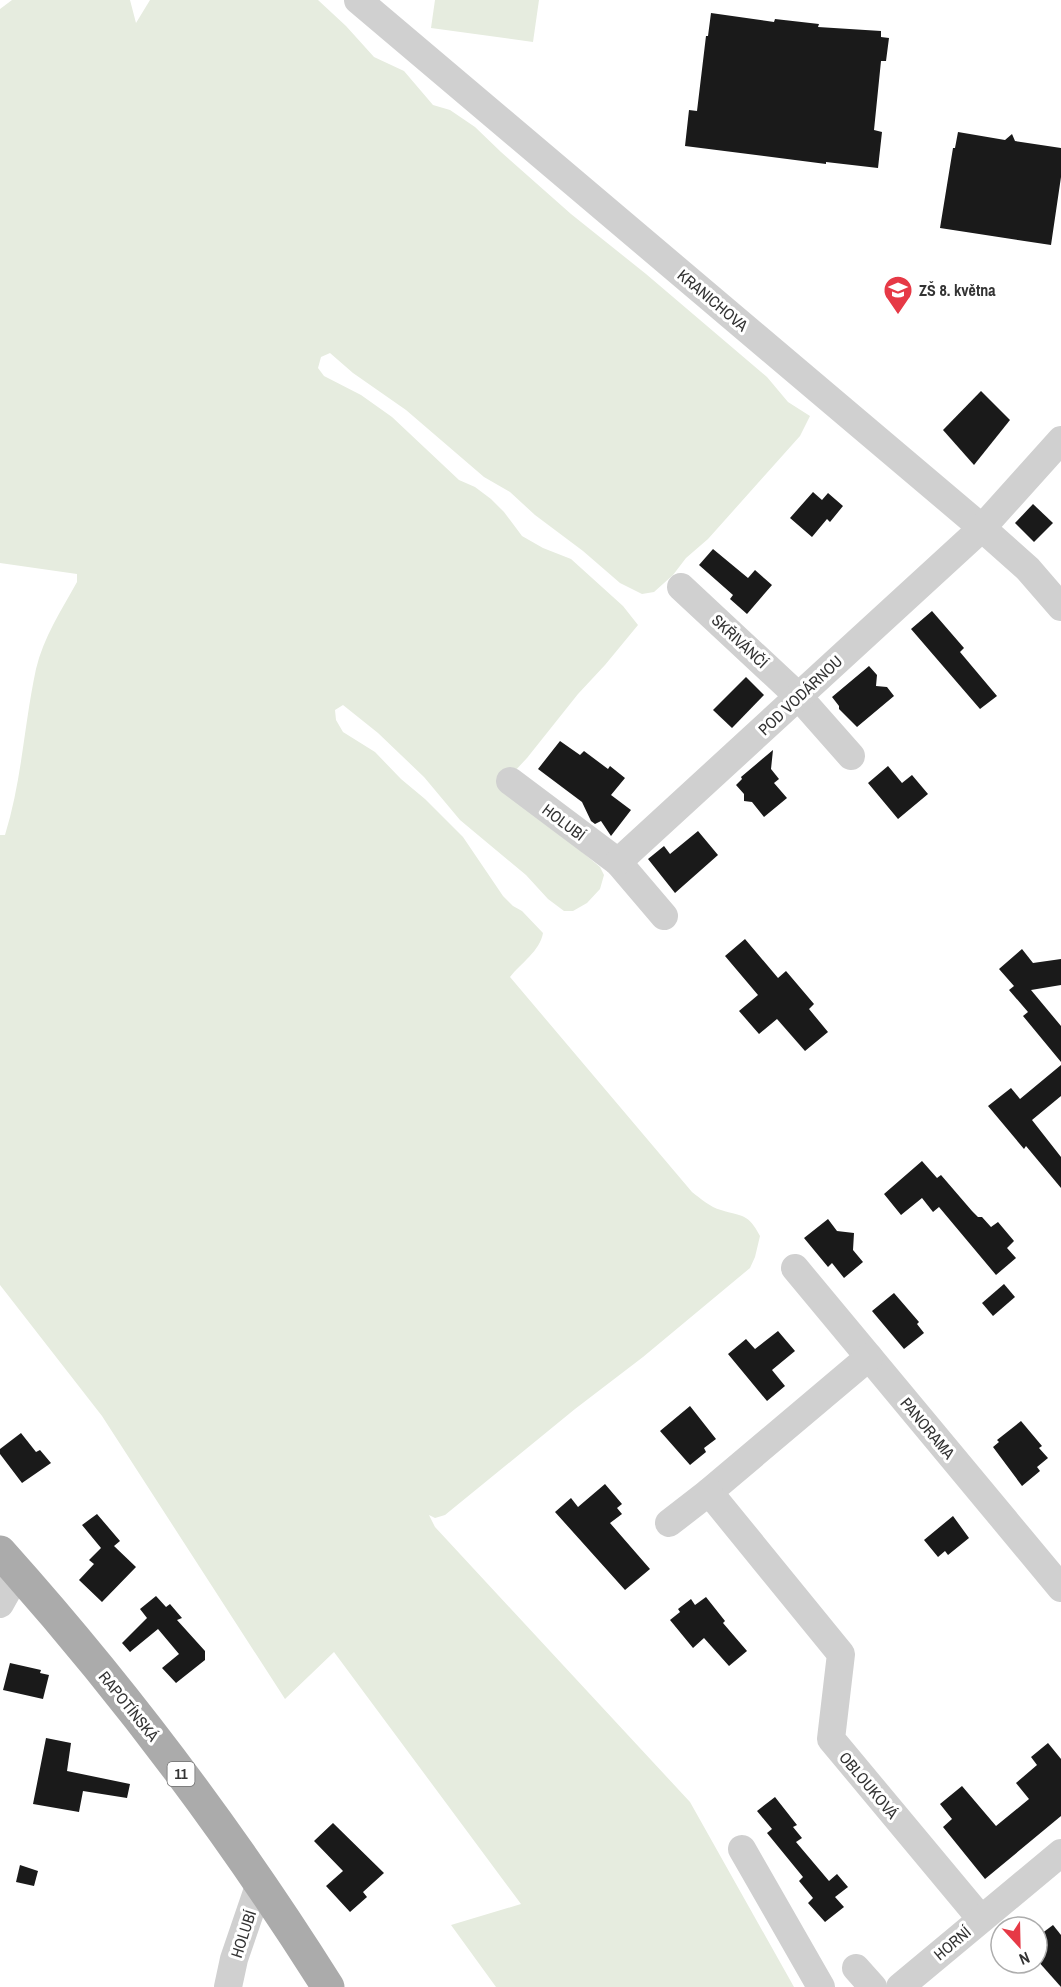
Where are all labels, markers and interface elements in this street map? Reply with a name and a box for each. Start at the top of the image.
street label: KRANICHOVA [673,264,753,336]
school or university icon: ZŠ 8. května [882,274,914,316]
place label: ZŠ 8. května [919,279,996,301]
street label: SKŘIVÁNČÍ [707,609,773,673]
street label: POD VODÁRNOU [753,650,847,740]
street label: HOLUBÍ [538,799,590,846]
street label: PANORAMA [896,1393,960,1464]
street label: RAPOTÍNSKÁ [94,1666,164,1746]
street label: OBLOUKOVÁ [834,1747,904,1823]
road number: 11 [168,1762,195,1786]
street label: HOLUBÍ [225,1907,261,1961]
north arrow [989,1915,1049,1975]
street label: HORNÍ [929,1921,976,1965]
text: N [1016,1947,1033,1971]

